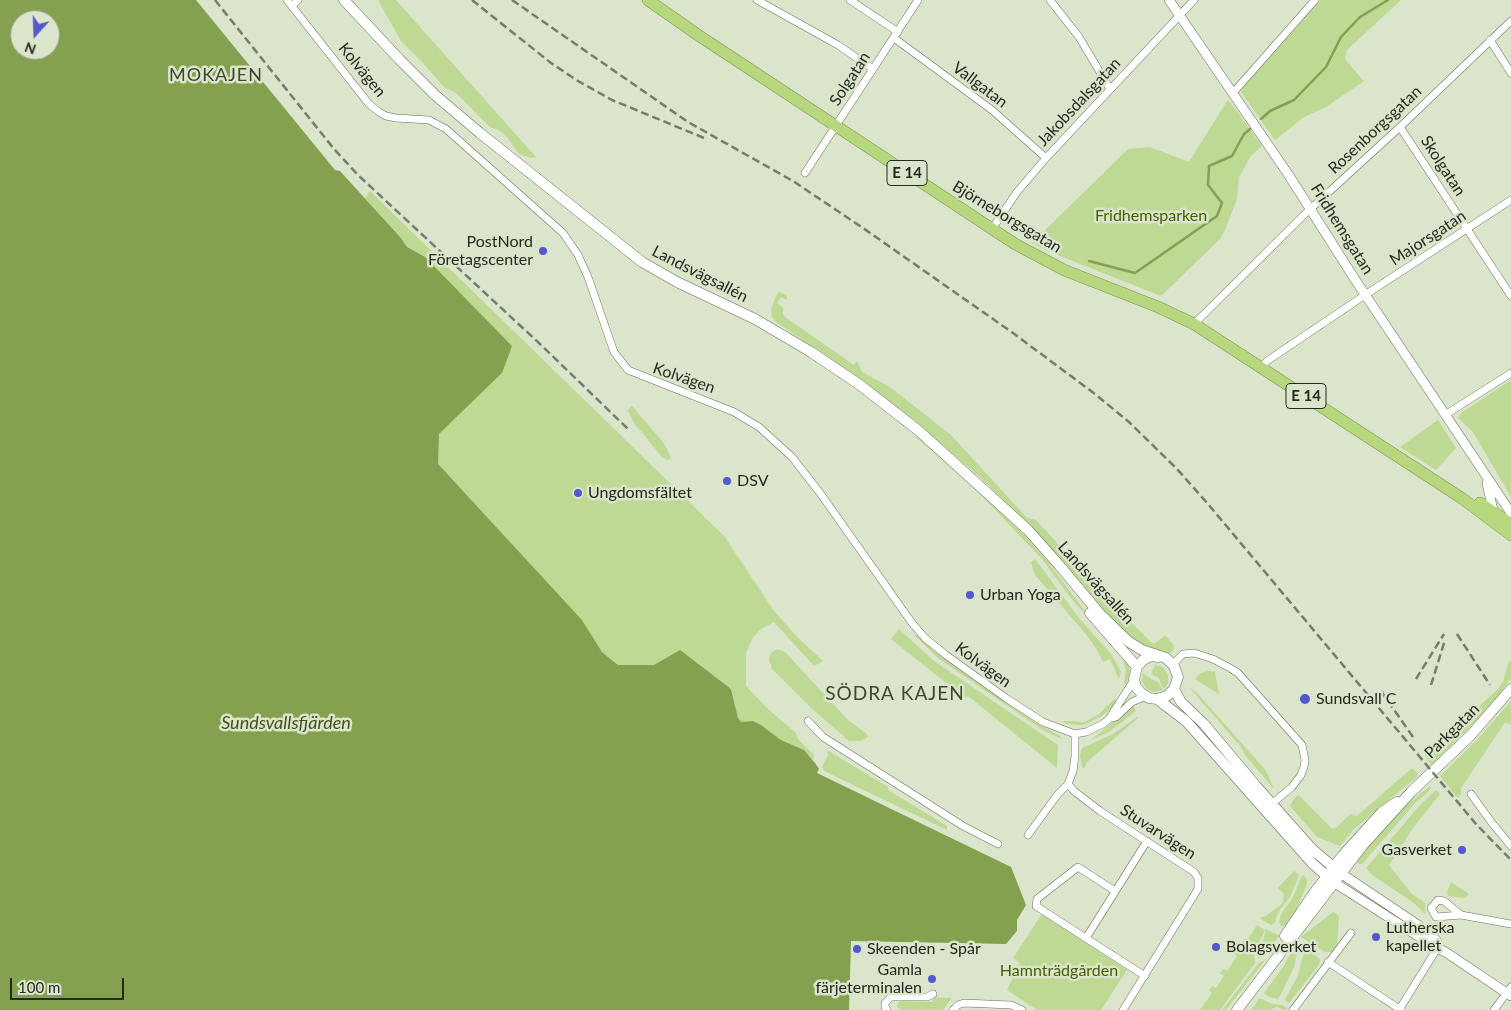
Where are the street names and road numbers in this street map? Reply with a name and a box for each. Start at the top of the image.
street label: Kolvägen [334,39,390,101]
street label: Solgatan [826,49,874,109]
street label: Jakobsdalsgatan [1033,54,1125,150]
street label: Vallgatan [949,58,1011,112]
street label: Rosenborgsgatan [1324,82,1426,178]
street label: Skolgatan [1416,132,1470,200]
road number: E 14 [887,160,927,186]
street label: Björneborgsgatan [949,177,1065,257]
street label: Fridhemsgatan [1307,180,1377,278]
street label: Majorsgatan [1386,206,1470,270]
street label: Landsvägsallén [649,242,751,306]
street label: Kolvägen [650,358,718,398]
road number: E 14 [1286,384,1326,408]
street label: Landsvägsallén [1054,538,1138,628]
street label: Kolvägen [951,638,1015,692]
street label: Parkgatan [1420,699,1484,763]
street label: Stuvarvägen [1117,800,1199,864]

